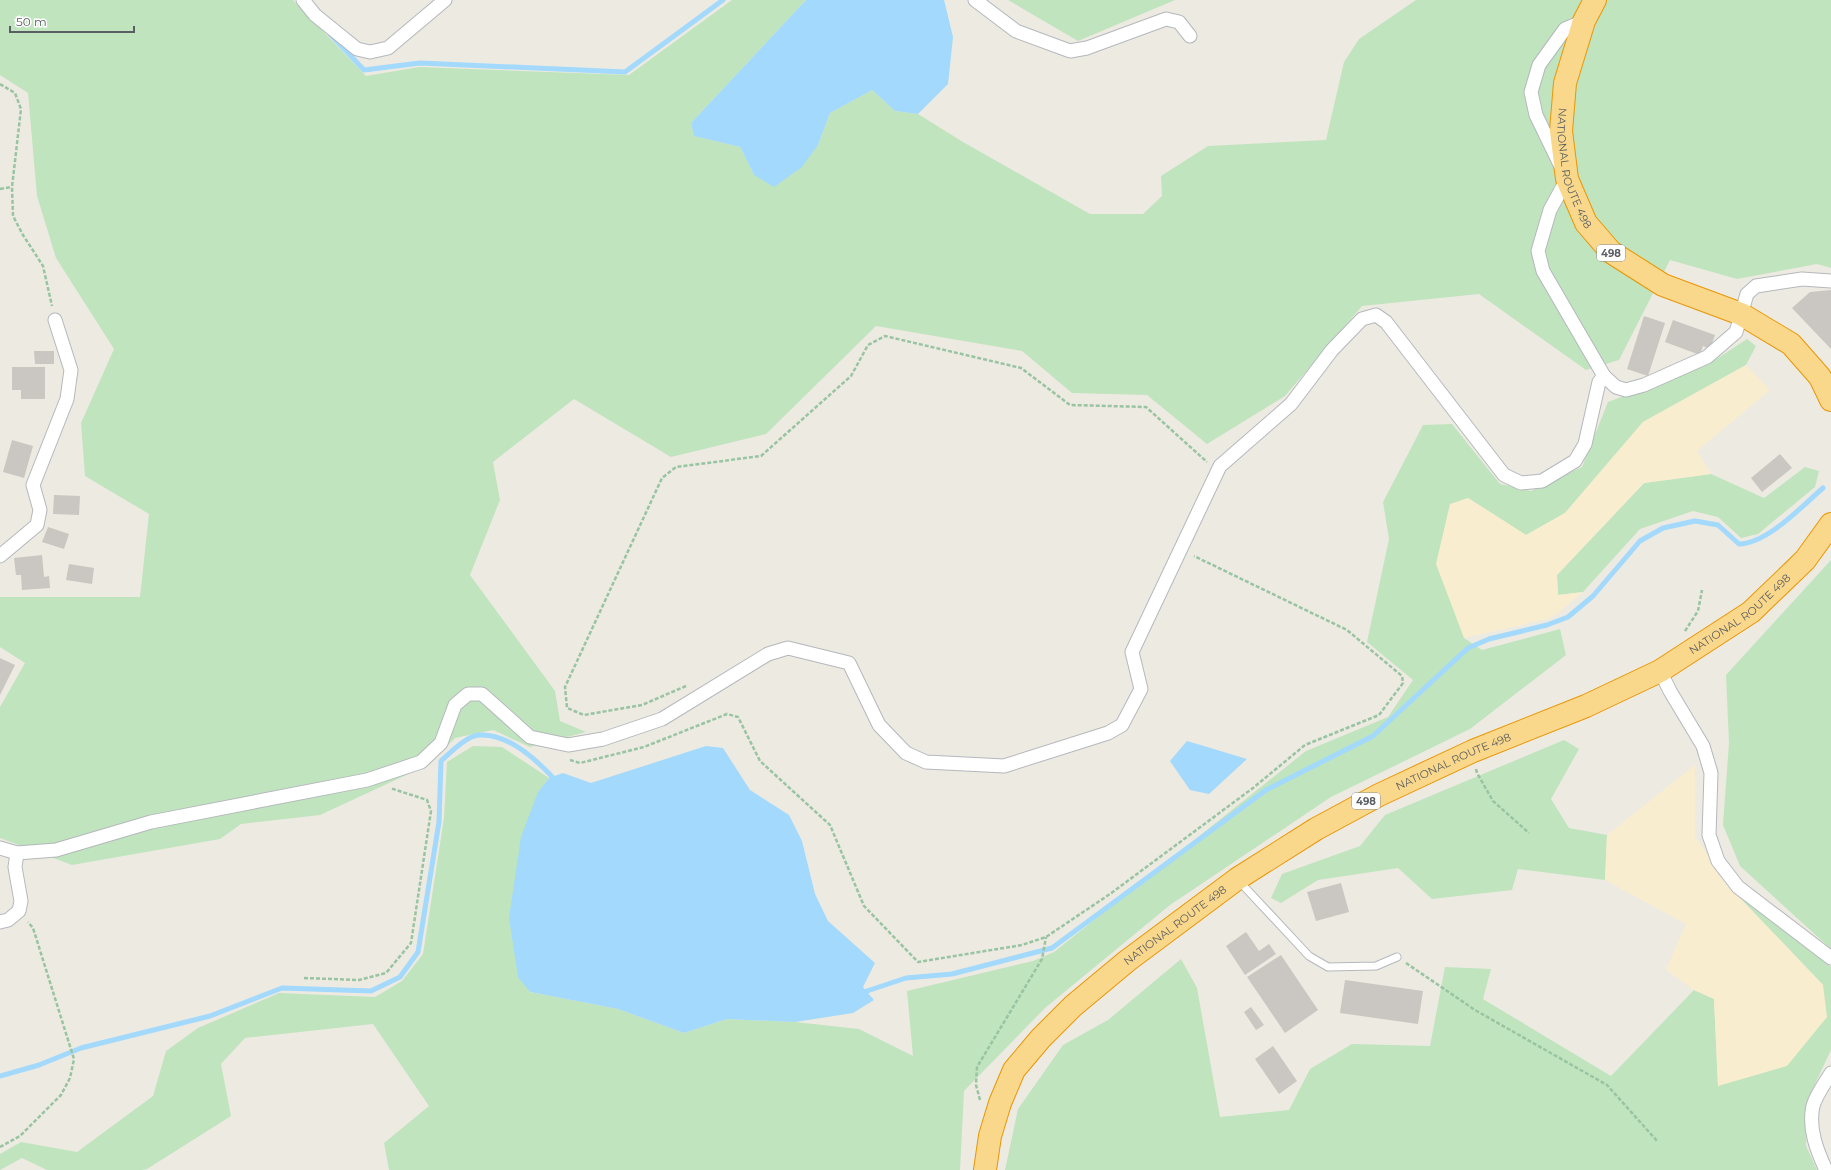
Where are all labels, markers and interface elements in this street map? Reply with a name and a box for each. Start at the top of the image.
scale bar [10,8,134,34]
text: 50 m [16,14,47,29]
street label: NATIONAL ROUTE 498 [1554,107,1595,232]
road number: 498 [1597,245,1625,261]
street label: NATIONAL ROUTE 498 [1686,571,1794,657]
street label: NATIONAL ROUTE 498 [1393,730,1513,793]
road number: 498 [1352,793,1380,809]
street label: NATIONAL ROUTE 498 [1121,882,1229,968]

